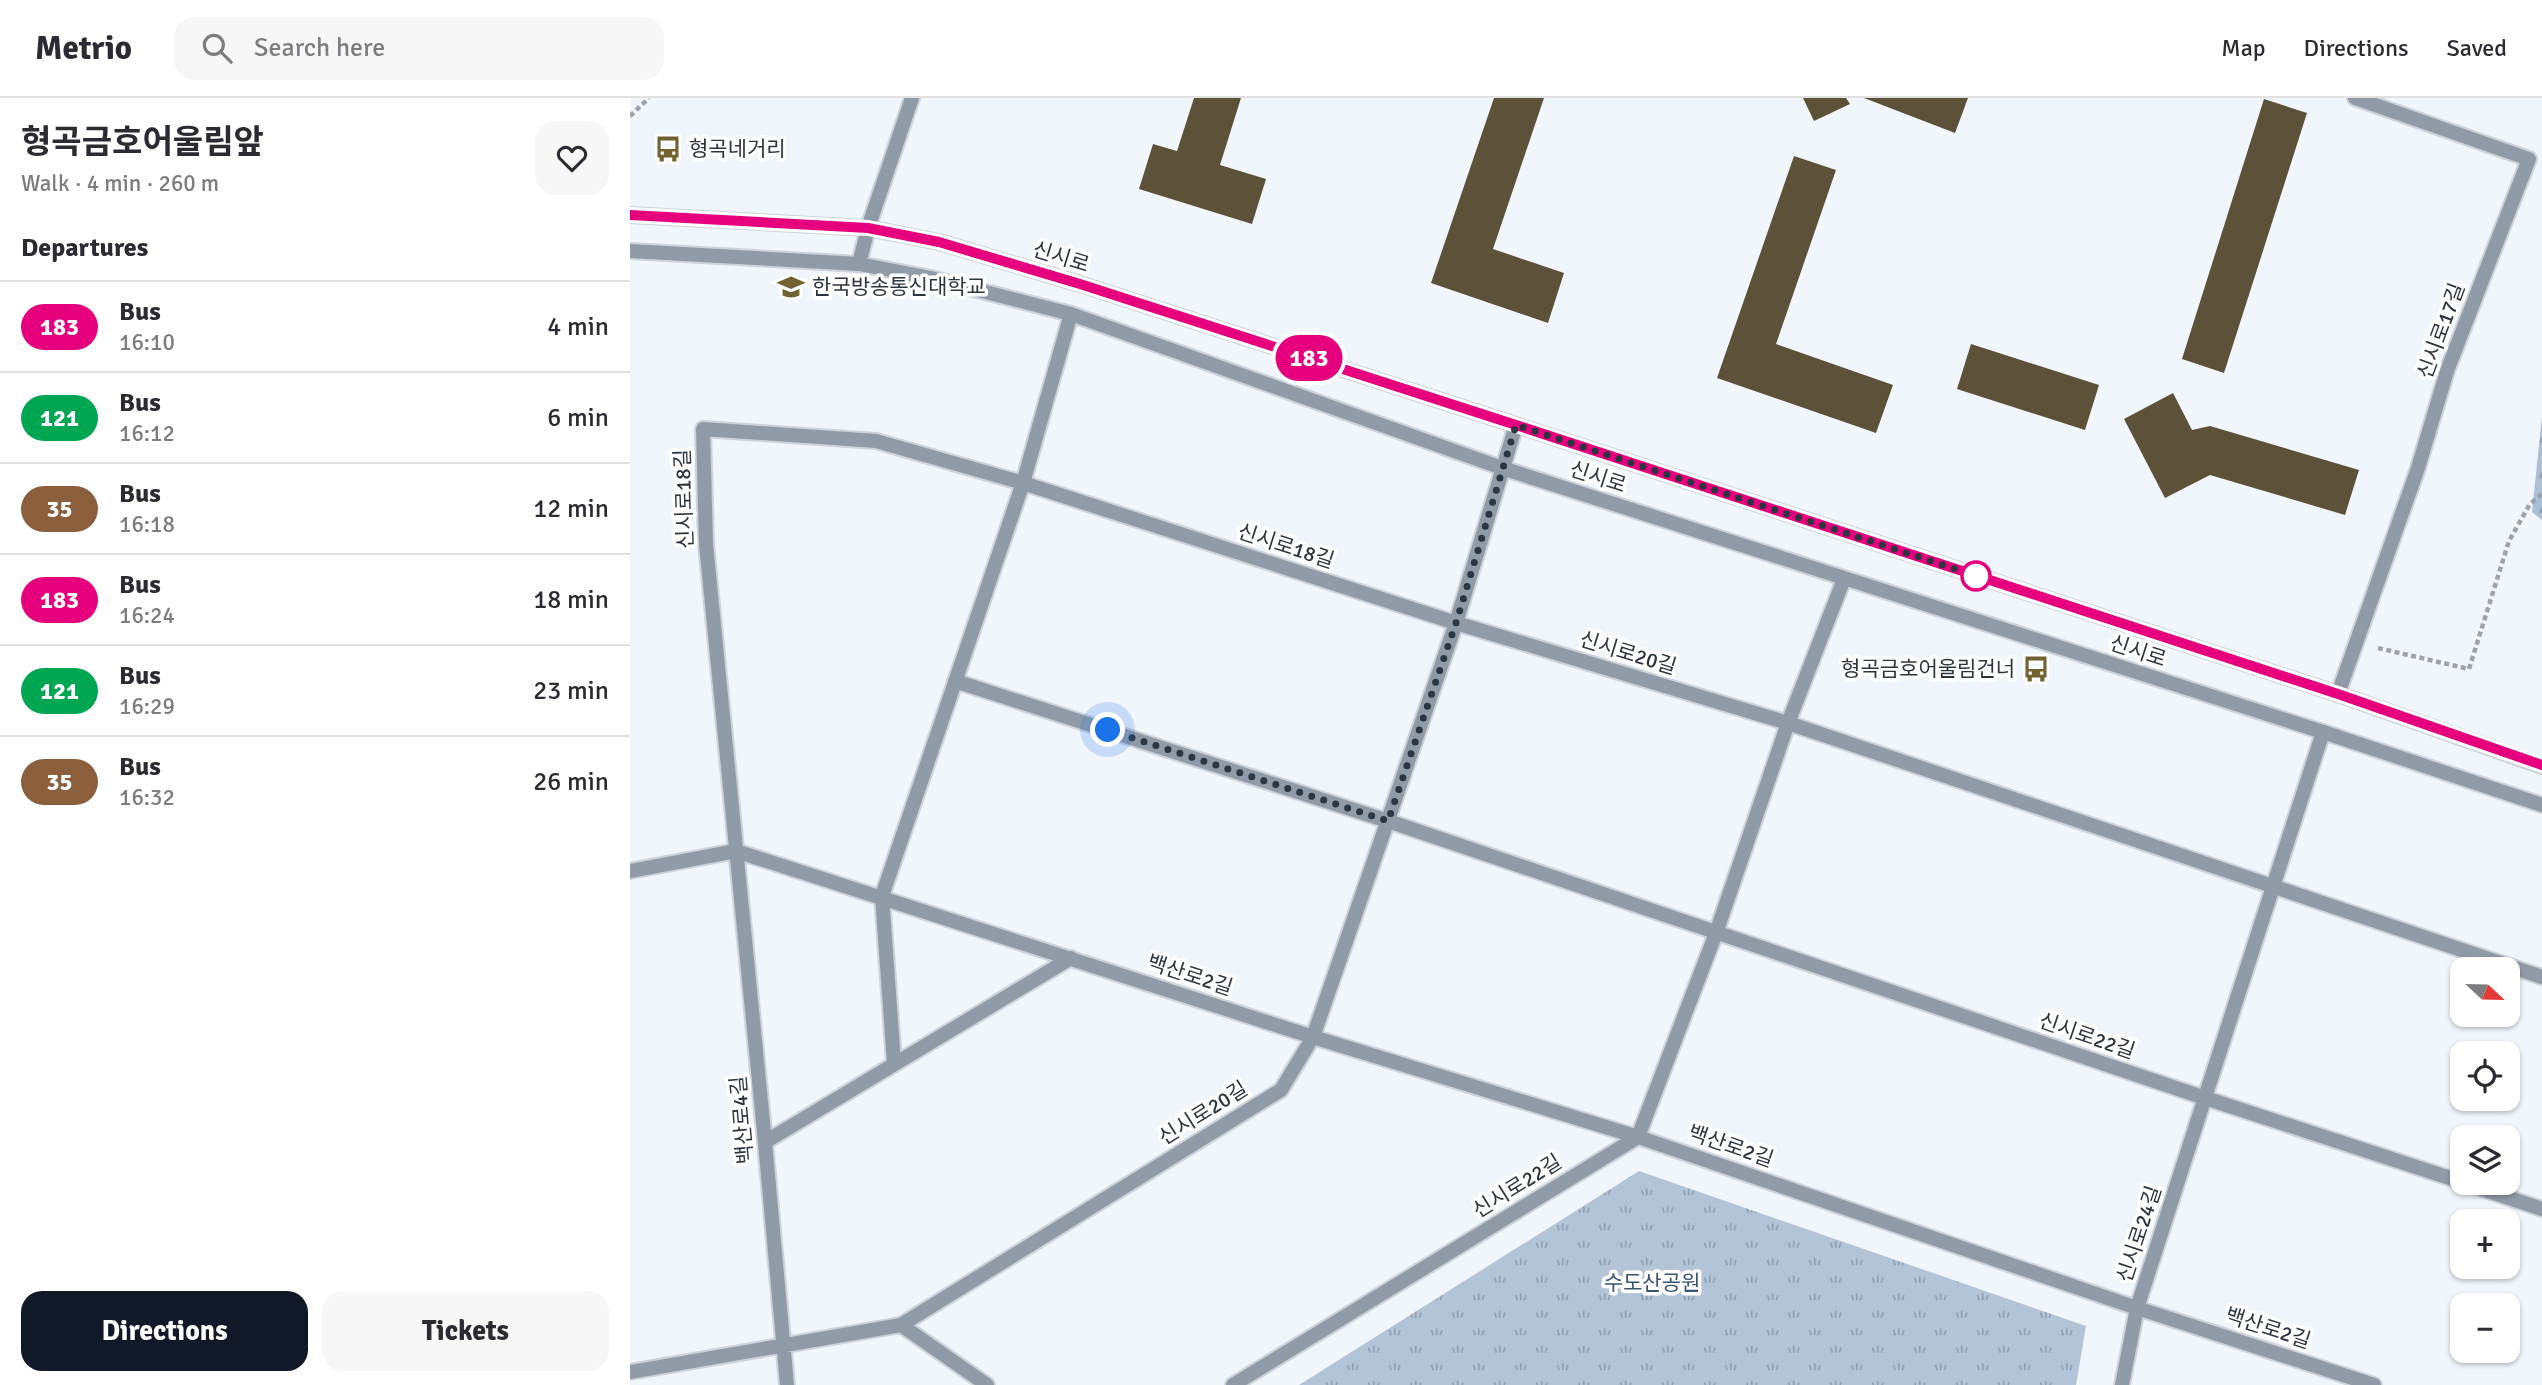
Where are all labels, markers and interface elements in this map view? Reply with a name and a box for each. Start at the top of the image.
search box [174,17,664,80]
text: Metrio [35,28,132,69]
icon: search [198,29,236,67]
text: Search here [254,32,385,64]
text: Map [2221,33,2266,63]
text: Directions [2304,33,2409,63]
text: Saved [2447,33,2507,63]
button: heart [535,121,609,195]
text: 형곡금호어울림앞 [21,122,264,163]
bus stop icon: 형곡네거리 [653,134,683,164]
place label: 형곡네거리 [689,136,786,162]
text: Walk · 4 min · 260 m [21,169,219,198]
text: Departures [21,232,148,264]
street label: 신시로 [1029,236,1093,278]
school or university icon: 한국방송통신대학교 [776,272,806,302]
place label: 한국방송통신대학교 [812,274,986,300]
street label: 신시로17길 [2412,280,2470,382]
text: Bus [119,296,161,328]
text: 4 min [547,311,609,343]
text: 183 [40,312,79,342]
text: 16:10 [119,328,175,357]
line badge: 183 [1269,335,1349,381]
text: 183 [1290,343,1328,373]
text: Bus [119,387,161,419]
text: 6 min [547,402,609,434]
text: 121 [40,403,79,433]
text: 16:12 [119,419,175,448]
street label: 신시로18길 [669,449,699,549]
street label: 신시로 [1566,456,1630,498]
text: Bus [119,478,161,510]
text: 12 min [533,493,609,525]
text: 35 [47,494,72,524]
text: 16:18 [119,510,175,539]
street label: 신시로18길 [1234,518,1338,574]
unlabelled marker [1961,561,1991,591]
text: Bus [119,569,161,601]
text: 18 min [533,584,609,616]
text: 183 [40,585,79,615]
text: 16:24 [119,601,175,630]
street label: 신시로20길 [1576,626,1680,680]
street label: 신시로 [2106,630,2170,672]
bus stop icon: 형곡금호어울림건너 [2021,654,2051,684]
place label: 형곡금호어울림건너 [1841,656,2015,682]
text: Bus [119,660,161,692]
text: 23 min [533,675,609,707]
text: 121 [40,676,79,706]
text: 16:29 [119,692,175,721]
your location [1090,712,1125,747]
text: Bus [119,751,161,783]
text: 26 min [533,766,609,798]
text: 35 [47,767,72,797]
text: 16:32 [119,783,175,812]
street label: 백산로2길 [1144,949,1236,1001]
north arrow [2450,957,2520,1027]
map controls [2450,957,2520,1363]
street label: 신시로22길 [2036,1007,2138,1065]
button: locate [2450,1041,2520,1111]
street label: 백산로4길 [725,1075,759,1165]
street label: 신시로20길 [1154,1075,1252,1151]
street label: 백산로2길 [1685,1119,1777,1173]
button: layers [2450,1125,2520,1195]
street label: 신시로22길 [1468,1148,1566,1224]
street label: 신시로24길 [2111,1182,2167,1286]
button: + [2450,1209,2520,1279]
park label: 수도산공원 [1604,1270,1700,1296]
button: Directions [21,1291,308,1371]
button: Tickets [322,1291,609,1371]
button: − [2450,1293,2520,1363]
street label: 백산로2길 [2222,1302,2314,1354]

